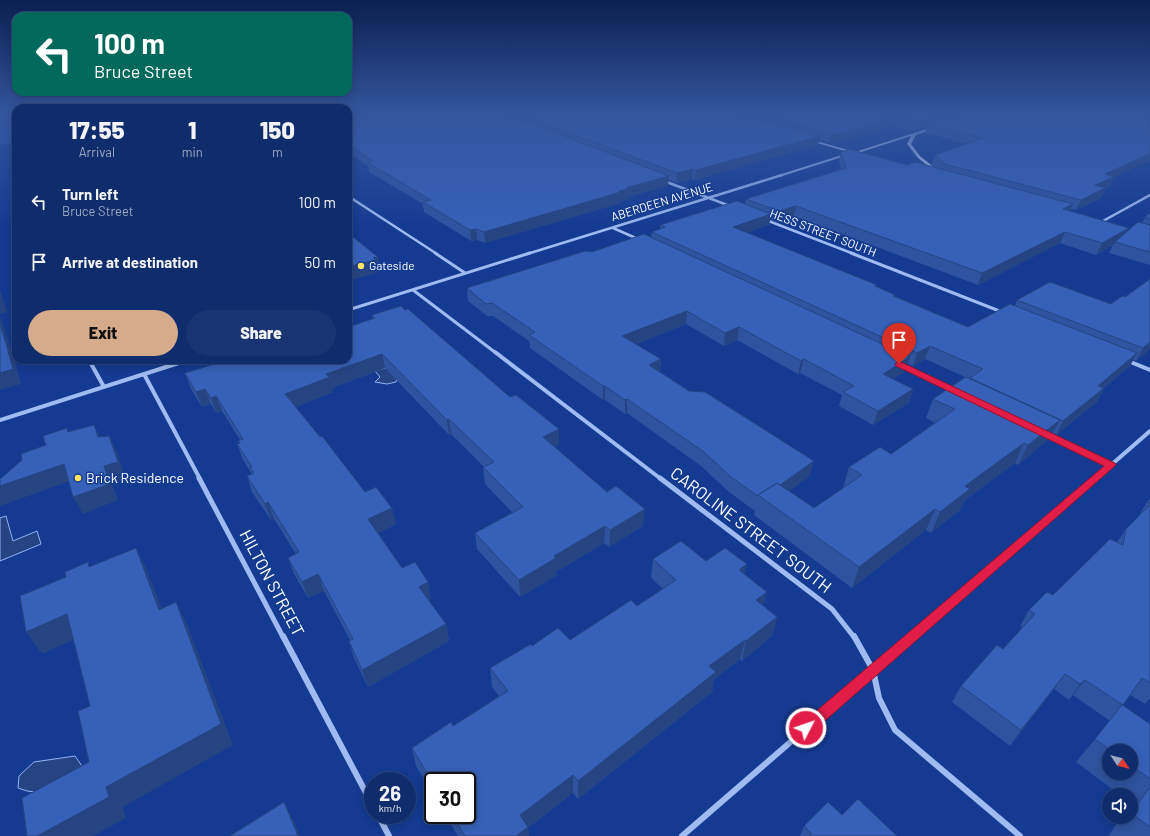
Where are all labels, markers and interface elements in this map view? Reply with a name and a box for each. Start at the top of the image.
text: 100 m [94,26,165,60]
icon: left [28,28,80,80]
text: Bruce Street [94,60,193,82]
text: 17:55 [69,115,125,144]
text: 1 [188,115,196,144]
text: 150 [260,115,295,144]
text: Arrival [79,144,115,160]
text: min [182,144,203,160]
text: m [272,144,283,160]
street label: ABERDEEN AVENUE [609,179,714,223]
text: Turn left [62,185,118,203]
icon: left [28,191,50,213]
text: 100 m [298,193,336,211]
text: Bruce Street [62,203,134,219]
street label: HESS STREET SOUTH [768,205,879,259]
icon: arrive [28,251,50,273]
text: Arrive at destination [62,253,198,271]
text: 50 m [304,253,336,271]
place label: Gateside [369,258,415,272]
marker: Gateside [356,261,366,271]
button: Exit [28,310,178,356]
button: Share [186,310,336,356]
pin [882,323,916,364]
icon: arrive [888,329,910,351]
street label: CAROLINE STREET SOUTH [667,462,836,596]
place label: Brick Residence [86,469,184,486]
marker: Brick Residence [73,473,83,483]
street label: HILTON STREET [236,526,309,639]
position arrow [785,707,827,749]
north arrow [1102,744,1138,780]
map controls [1102,744,1138,824]
speed limit sign: 30 [424,772,476,824]
text: 26 [379,781,401,805]
button: sound [1102,788,1138,824]
text: km/h [379,802,401,814]

